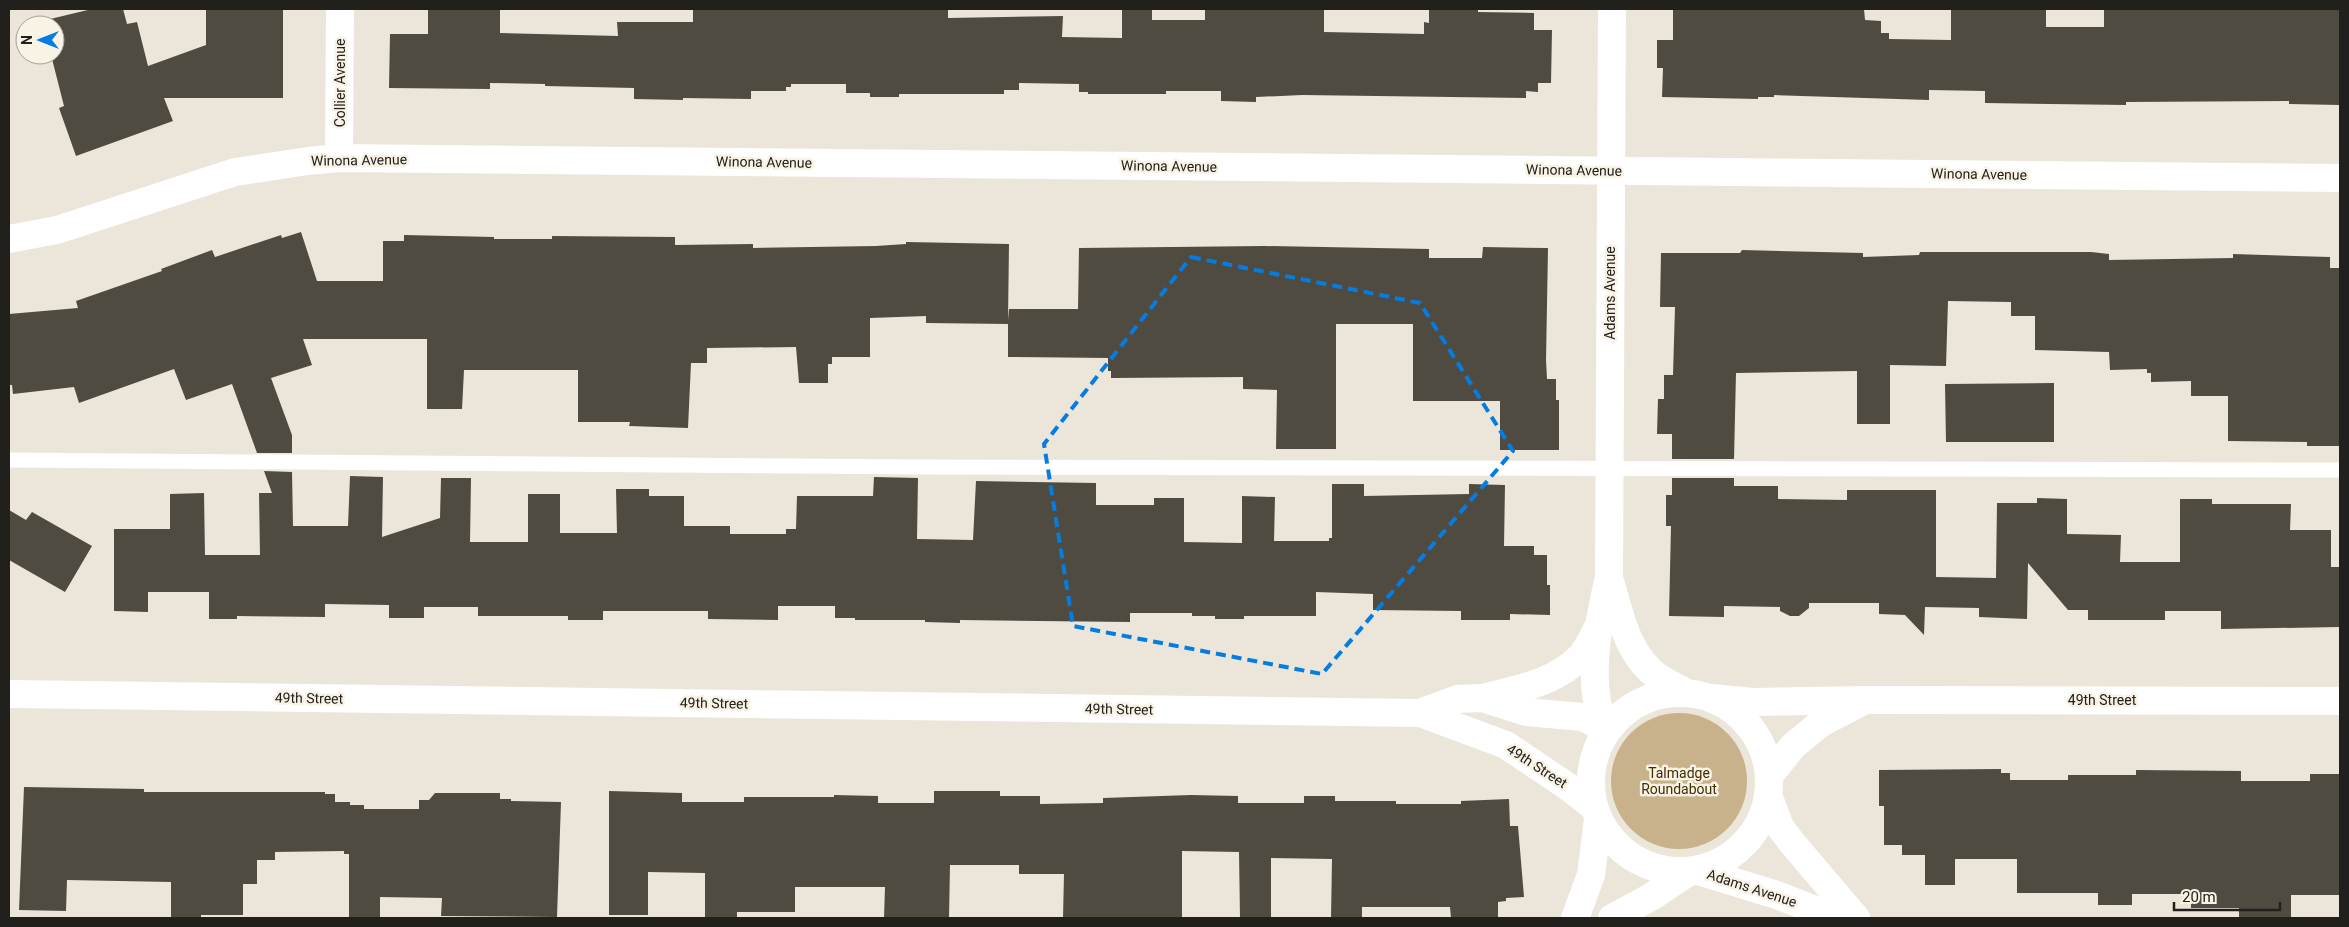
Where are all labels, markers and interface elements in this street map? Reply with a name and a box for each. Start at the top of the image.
north arrow [15,15,65,65]
text: N [19,35,35,45]
street label: Collier Avenue [332,39,348,127]
street label: Winona Avenue [311,151,407,169]
street label: Winona Avenue [716,153,812,171]
street label: Winona Avenue [1121,157,1217,175]
street label: Winona Avenue [1526,161,1622,179]
street label: Winona Avenue [1931,165,2027,183]
street label: Adams Avenue [1602,246,1618,340]
street label: 49th Street [275,689,344,707]
street label: 49th Street [2068,692,2137,708]
street label: 49th Street [680,694,749,712]
street label: 49th Street [1085,700,1154,718]
street label: 49th Street [1504,741,1570,792]
park label: Talmadge Roundabout [1641,765,1717,797]
street label: Adams Avenue [1705,866,1799,910]
scale bar [2174,880,2280,912]
text: 20 m [2182,888,2216,906]

